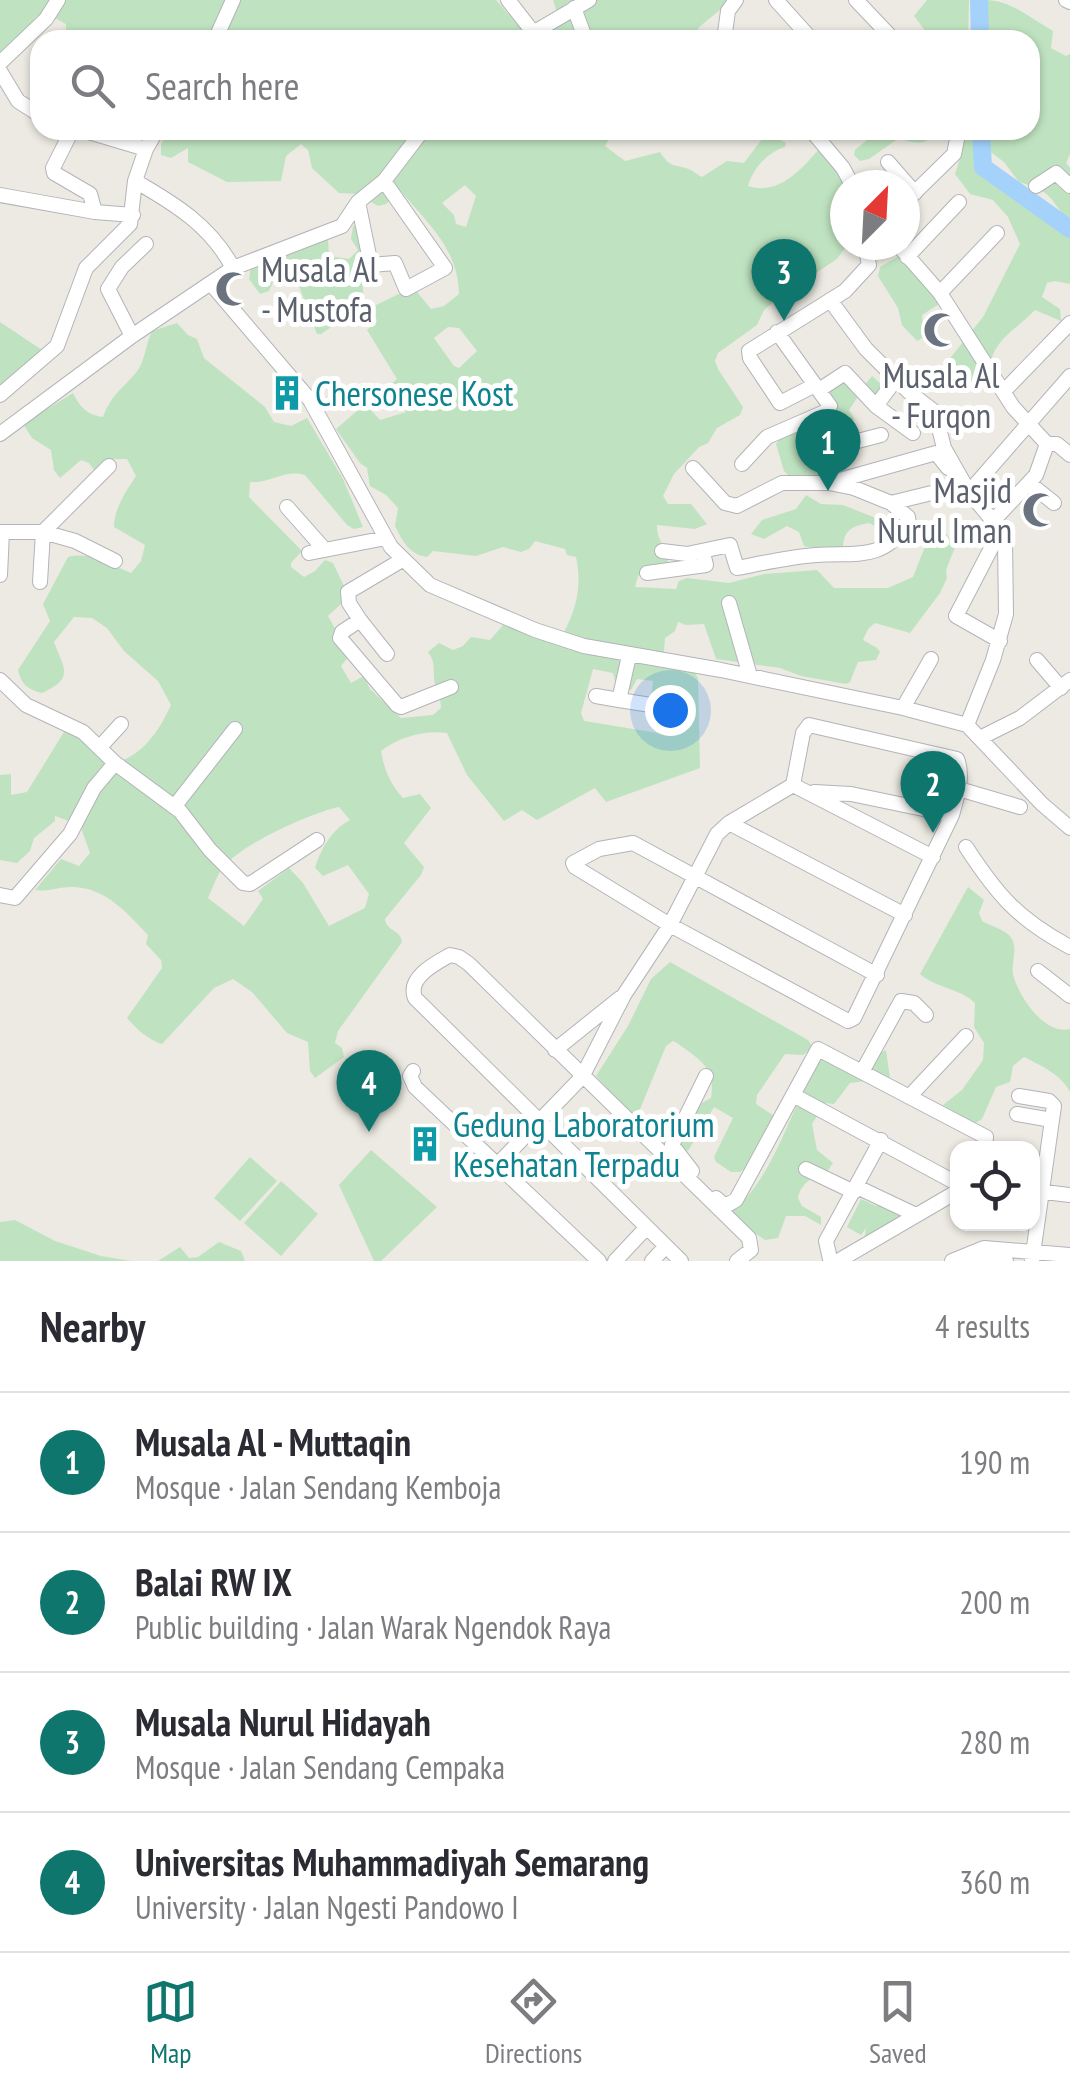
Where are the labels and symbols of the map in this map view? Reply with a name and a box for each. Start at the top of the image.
north arrow [830,170,920,260]
pin: 3 [752,238,816,321]
place label: Musala Al - Mustofa [261,246,378,332]
mosque icon: Musala Al - Mustofa [214,270,252,308]
mosque icon: Musala Al - Furqon [922,311,960,349]
place label: Musala Al - Furqon [883,352,999,438]
place label: Chersonese Kost [315,370,514,416]
building icon: Chersonese Kost [268,374,306,412]
pin: 1 [796,408,860,491]
place label: Masjid Nurul Iman [877,467,1012,553]
mosque icon: Masjid Nurul Iman [1021,491,1059,529]
your location [645,685,696,736]
pin: 2 [900,750,966,833]
pin: 4 [336,1050,402,1132]
place label: Gedung Laboratorium Kesehatan Terpadu [453,1101,715,1187]
building icon: Gedung Laboratorium Kesehatan Terpadu [406,1125,444,1163]

